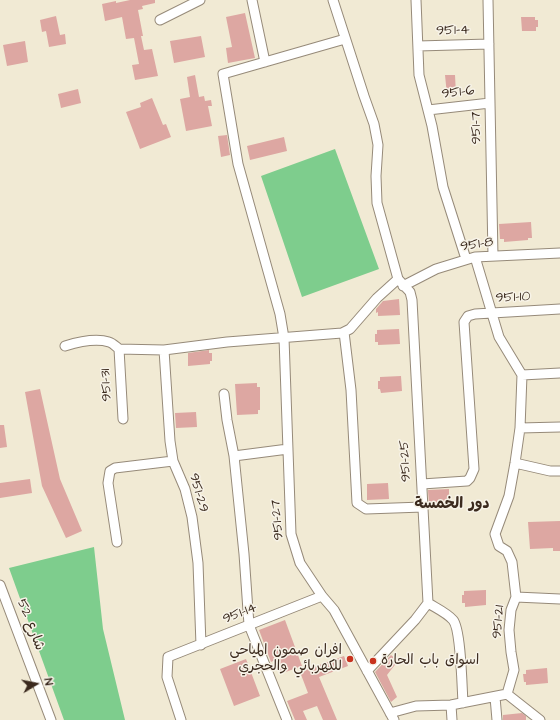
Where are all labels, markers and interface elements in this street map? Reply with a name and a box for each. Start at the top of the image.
street label: 951-4 [436,22,470,40]
street label: 951-6 [441,83,475,103]
street label: 951-7 [468,112,486,144]
street label: 951-8 [459,234,495,256]
street label: 951-10 [495,289,531,307]
street label: 951-31 [98,368,116,402]
street label: 951-25 [397,440,415,482]
street label: 951-29 [184,471,212,515]
district label: دور الخمسة [415,496,489,514]
street label: 951-27 [268,499,288,541]
street label: شارع 52 [13,597,47,653]
street label: 951-14 [220,600,260,628]
street label: 951-21 [489,604,509,640]
place label: افران صمون المياحي للكهربائي والحجري [229,643,342,676]
place label: اسواق باب الحارة [381,653,479,669]
marker: افران صمون المياحي للكهربائي والحجري [345,654,355,664]
marker: اسواق باب الحارة [368,656,378,666]
north arrow [16,664,56,704]
text: N [40,677,56,687]

